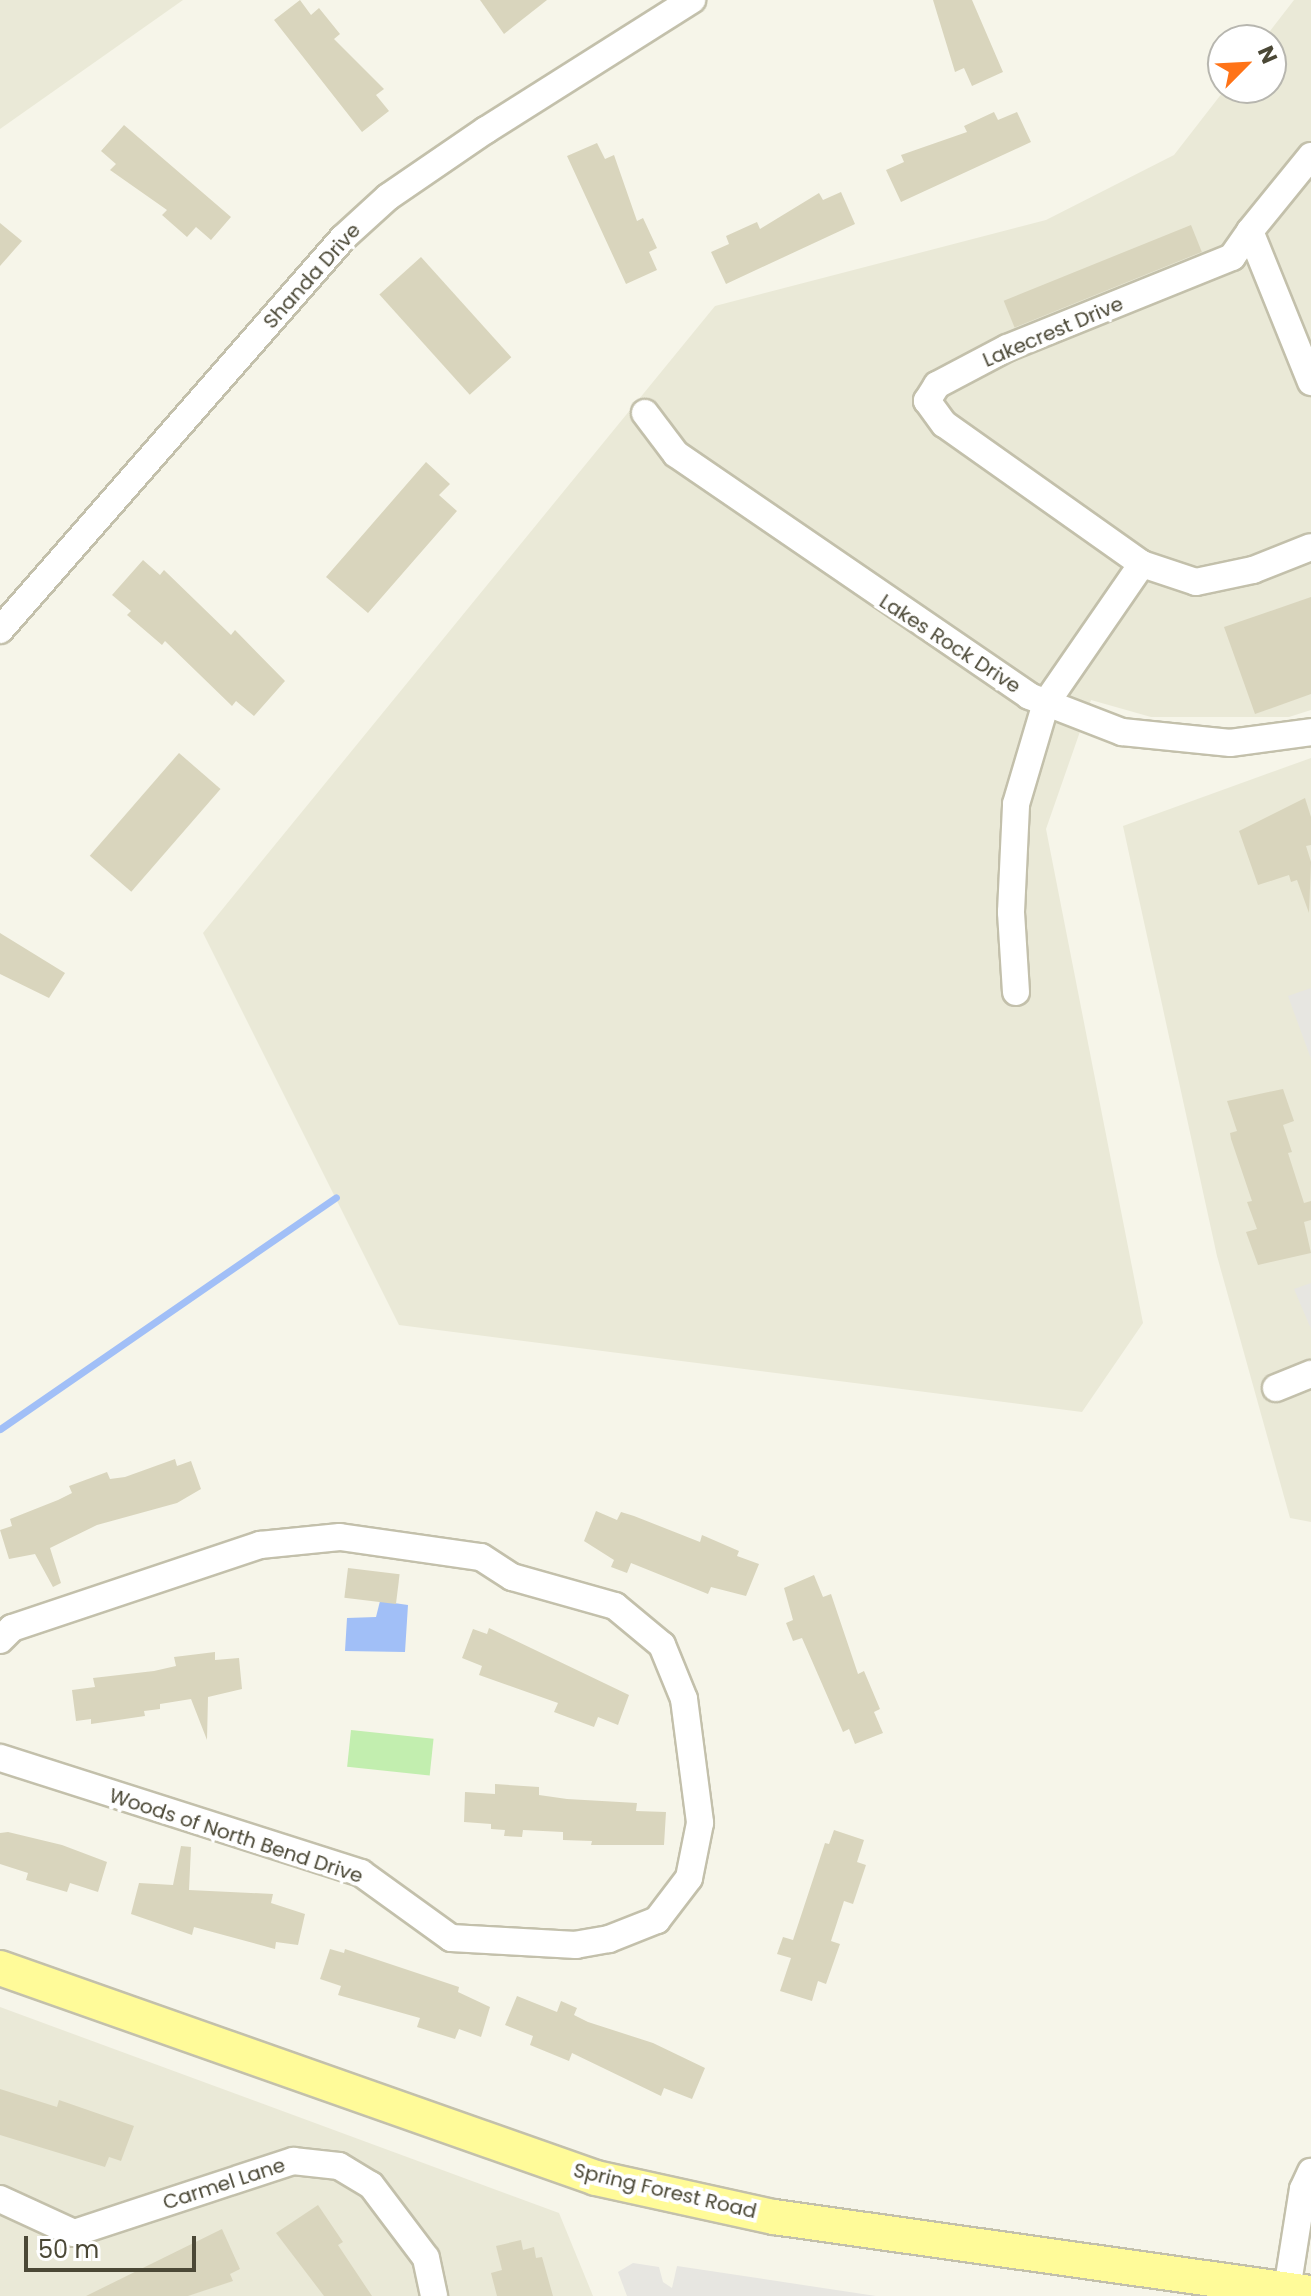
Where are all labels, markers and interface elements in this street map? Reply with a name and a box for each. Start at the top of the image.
north arrow [1207,24,1287,104]
text: N [1250,41,1285,69]
street label: Shanda Drive [258,218,366,334]
street label: Lakecrest Drive [979,292,1127,372]
street label: Lakes Rock Drive [875,589,1025,699]
street label: Woods of North Bend Drive [106,1784,366,1888]
street label: Carmel Lane [160,2153,288,2215]
street label: Spring Forest Road [571,2158,759,2224]
scale bar [28,2220,200,2270]
text: 50 m [38,2233,99,2266]

